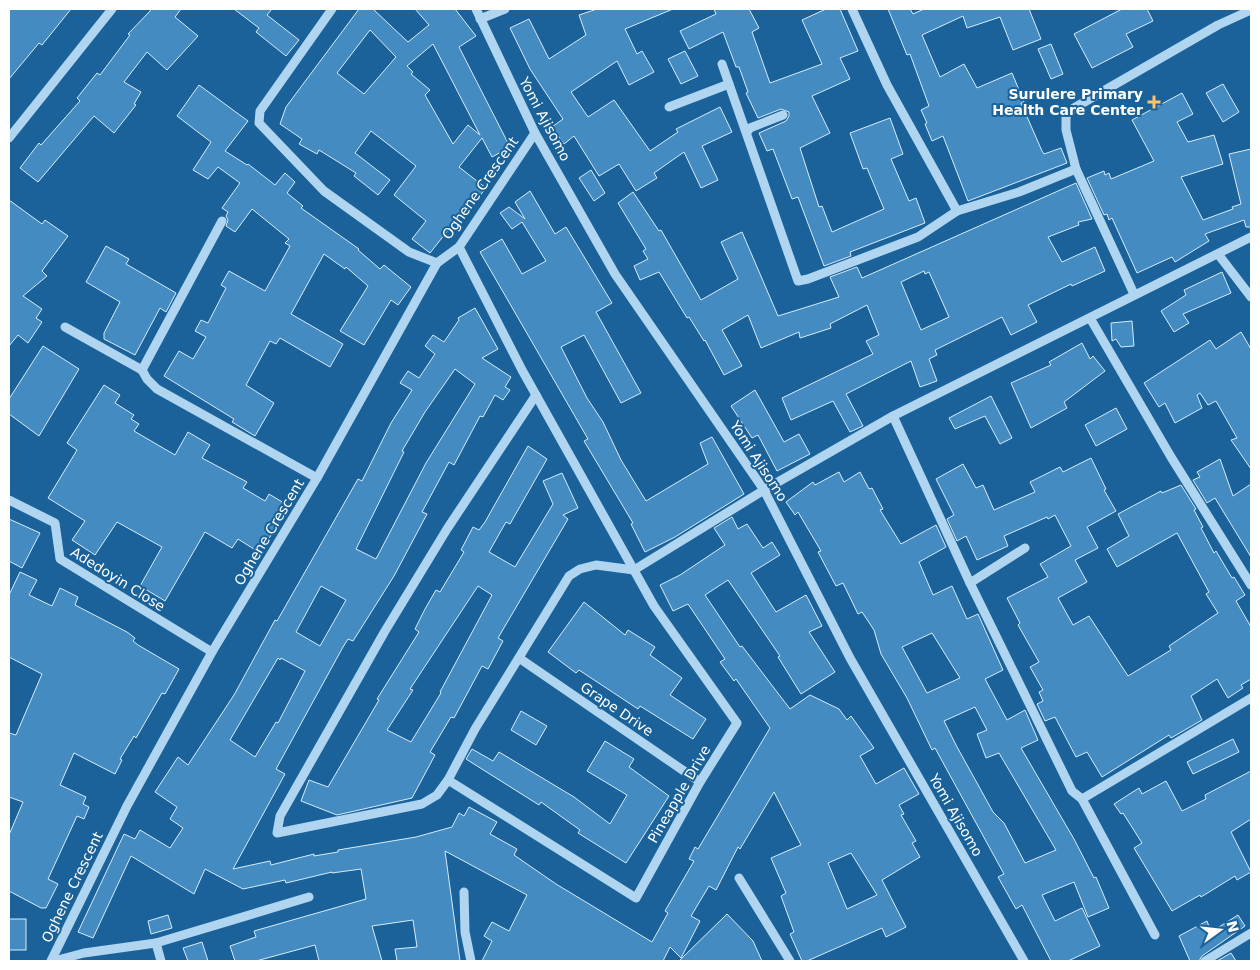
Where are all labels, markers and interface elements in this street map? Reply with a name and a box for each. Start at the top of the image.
street label: Yomi Ajisomo [516,73,574,164]
place label: Surulere Primary Health Care Center [992,86,1143,118]
marker: Surulere Primary Health Care Center [1147,95,1161,109]
street label: Oghene Crescent [439,133,522,242]
street label: Yomi Ajisomo [727,417,791,504]
street label: Oghene Crescent [231,476,307,588]
street label: Adedoyin Close [68,544,168,614]
street label: Grape Drive [578,679,656,739]
street label: Pineapple Drive [645,742,713,846]
street label: Yomi Ajisomo [925,770,986,859]
street label: Oghene Crescent [38,829,106,945]
north arrow [1195,905,1245,955]
text: N [1223,919,1242,934]

